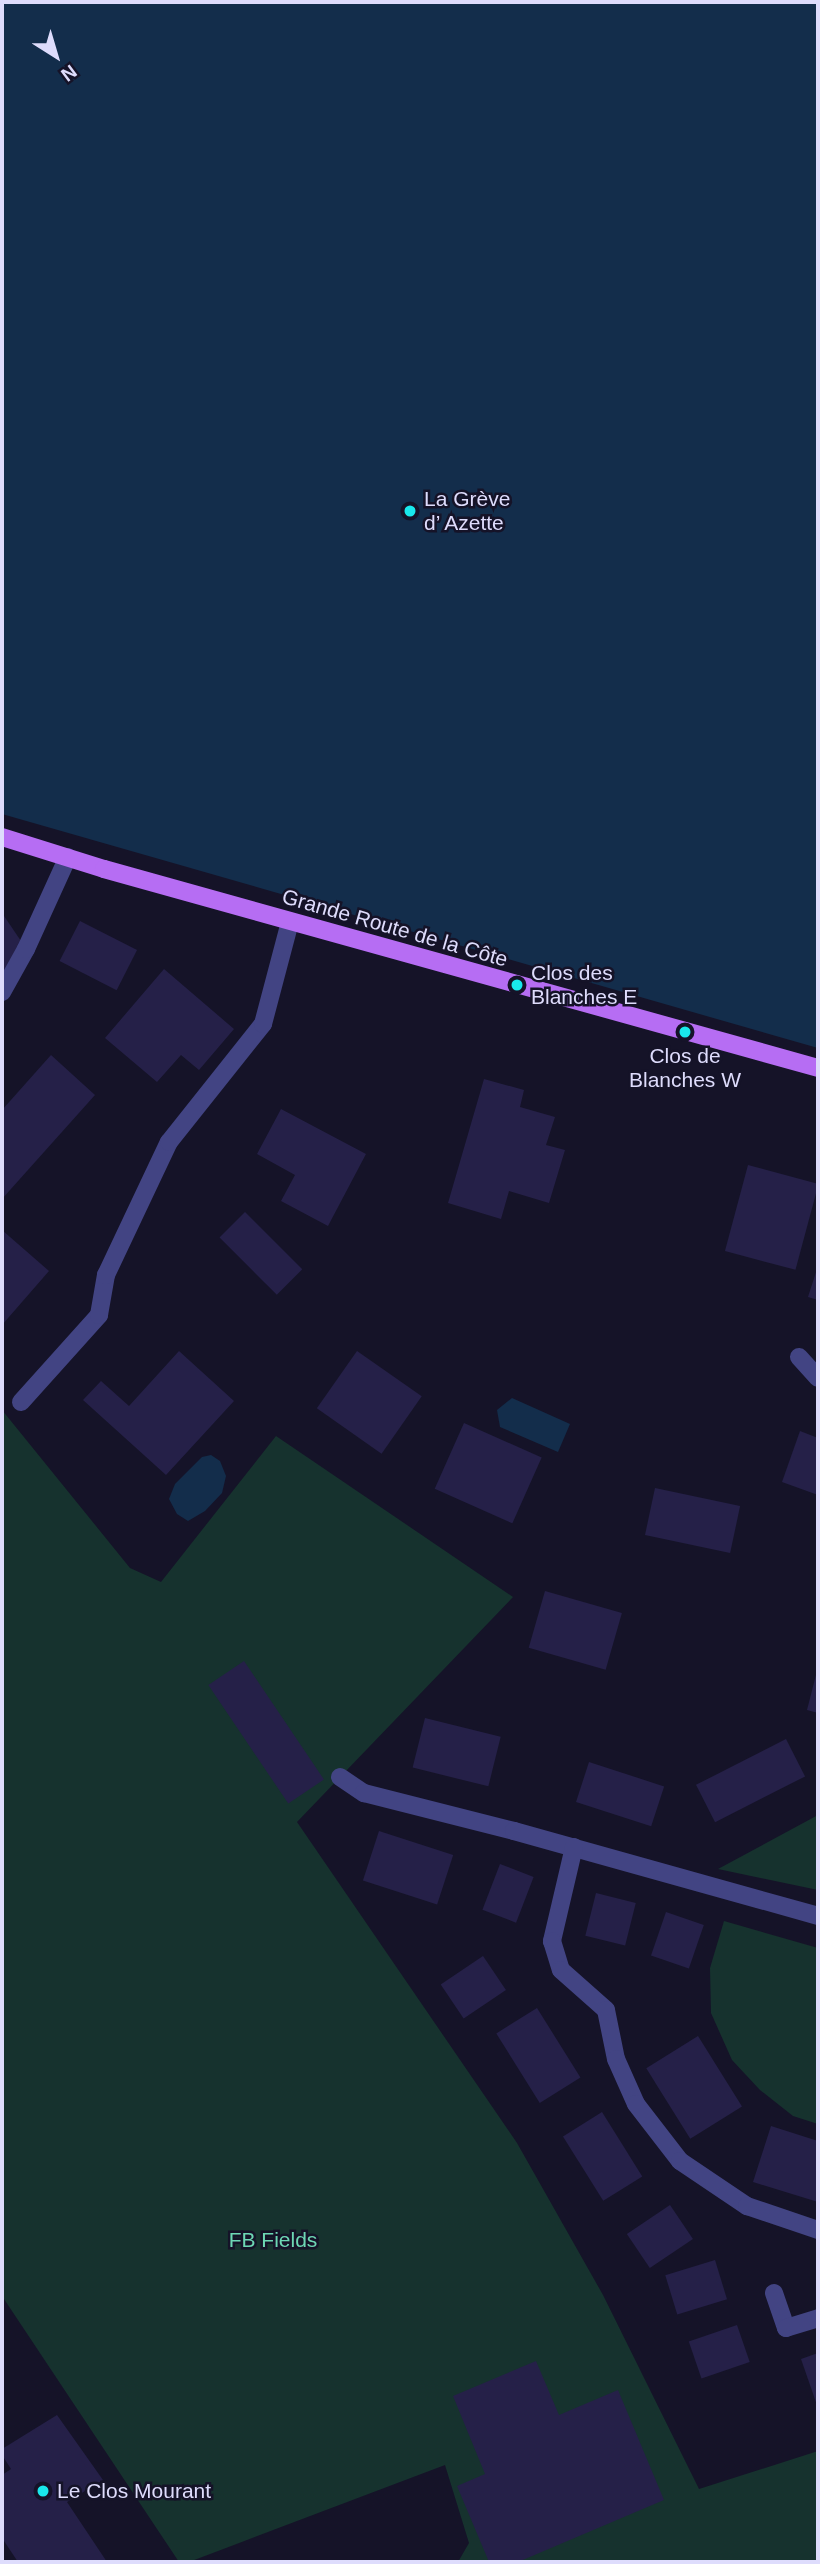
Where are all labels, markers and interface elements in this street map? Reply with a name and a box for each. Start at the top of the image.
north arrow [21,21,91,91]
text: N [57,61,81,86]
place label: La Grève d’ Azette [424,486,510,536]
marker: La Grève d’ Azette [402,503,418,519]
street label: Grande Route de la Côte [279,884,511,972]
place label: Clos des Blanches E [531,960,637,1010]
marker: Clos des Blanches E [509,977,525,993]
marker: Clos de Blanches W [677,1024,693,1040]
place label: Clos de Blanches W [629,1043,741,1093]
park label: FB Fields [229,2227,317,2253]
place label: Le Clos Mourant [57,2478,211,2504]
marker: Le Clos Mourant [35,2483,51,2499]

